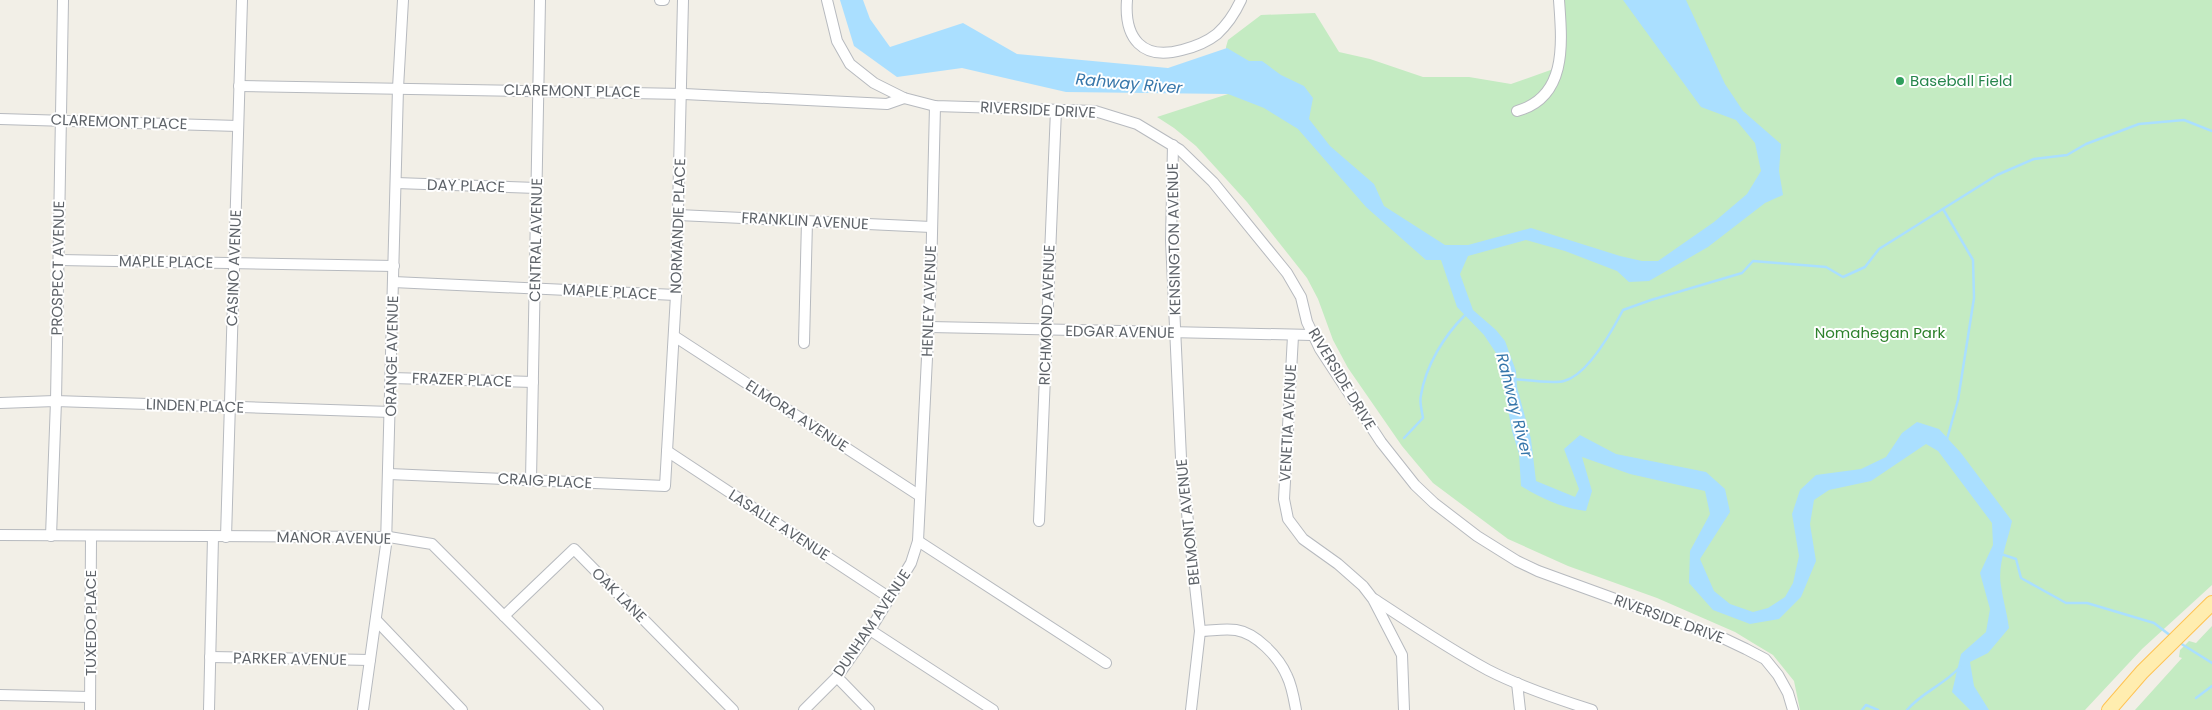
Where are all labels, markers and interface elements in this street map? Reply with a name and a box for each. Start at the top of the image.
water label: Rahway River [1075,67,1184,100]
place label: Baseball Field [1910,70,2013,91]
marker: Baseball Field [1894,75,1906,87]
street label: CLAREMONT PLACE [503,79,641,102]
street label: RIVERSIDE DRIVE [980,96,1096,123]
street label: CLAREMONT PLACE [50,109,188,134]
street label: NORMANDIE PLACE [665,158,690,294]
street label: KENSINGTON AVENUE [1162,162,1185,316]
street label: DAY PLACE [427,174,505,197]
street label: CENTRAL AVENUE [524,178,547,302]
street label: PROSPECT AVENUE [46,200,69,336]
street label: FRANKLIN AVENUE [741,207,869,234]
street label: CASINO AVENUE [221,209,246,327]
street label: RICHMOND AVENUE [1034,244,1059,386]
street label: HENLEY AVENUE [916,245,941,357]
street label: MAPLE PLACE [119,250,213,273]
street label: MAPLE PLACE [562,279,658,304]
street label: ORANGE AVENUE [380,295,403,417]
street label: EDGAR AVENUE [1065,320,1175,343]
park label: Nomahegan Park [1815,322,1946,343]
street label: RIVERSIDE DRIVE [1304,324,1381,434]
water label: Rahway River [1490,350,1539,461]
street label: VENETIA AVENUE [1274,363,1301,483]
street label: FRAZER PLACE [412,367,512,392]
street label: ELMORA AVENUE [742,375,853,457]
street label: LINDEN PLACE [146,393,244,418]
street label: BELMONT AVENUE [1170,458,1205,586]
street label: CRAIG PLACE [497,468,593,493]
street label: LASALLE AVENUE [725,484,834,565]
street label: MANOR AVENUE [276,526,392,549]
street label: OAK LANE [587,563,651,627]
street label: DUNHAM AVENUE [828,565,915,680]
street label: TUXEDO PLACE [80,570,101,676]
street label: RIVERSIDE DRIVE [1611,589,1727,648]
street label: PARKER AVENUE [233,647,347,670]

